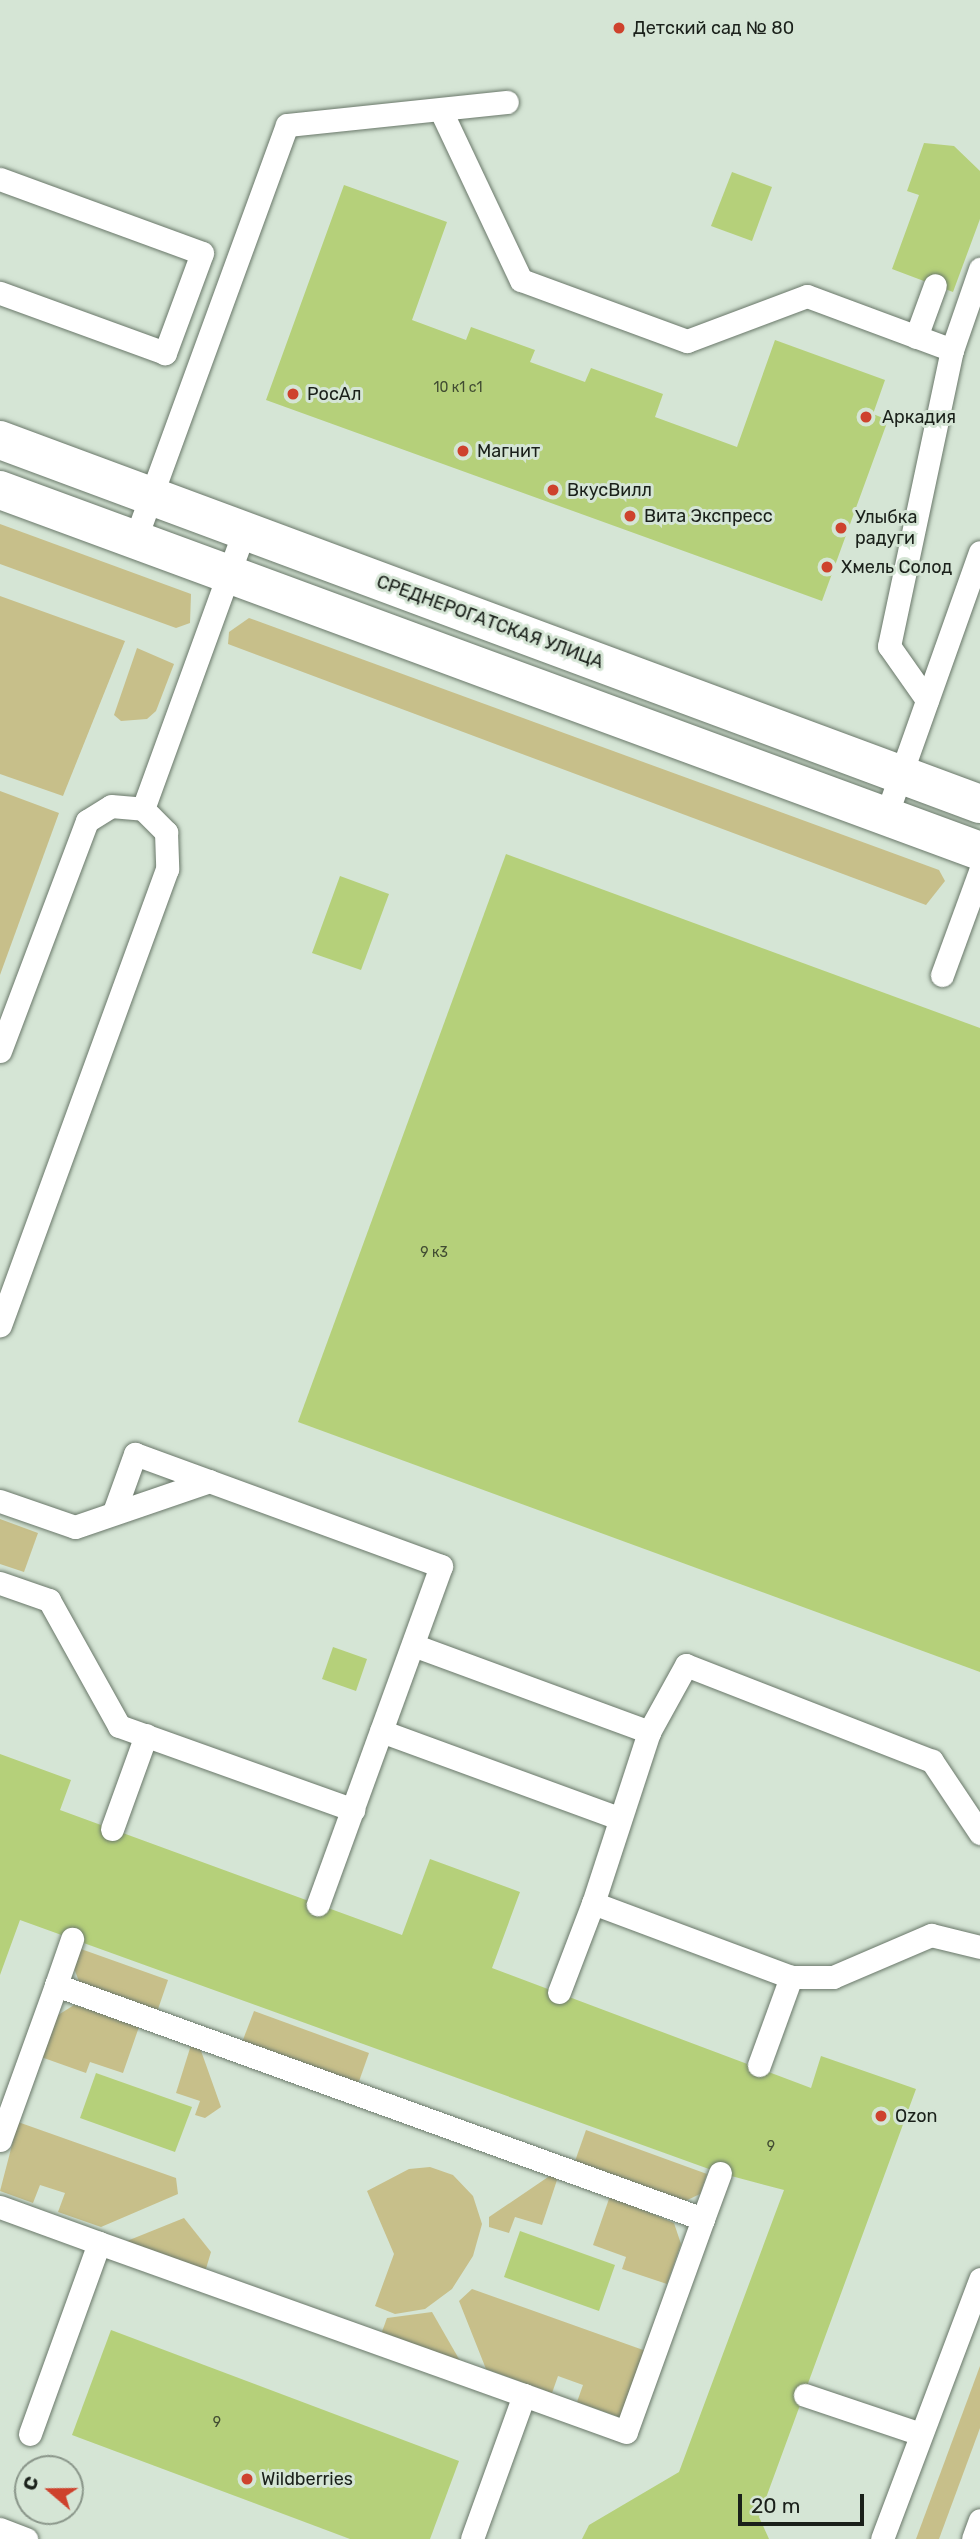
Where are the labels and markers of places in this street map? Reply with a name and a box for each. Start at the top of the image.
place label: Детский сад № 80 [633,17,794,39]
marker: Детский сад № 80 [611,20,627,36]
place label: РосАл [307,383,361,405]
marker: РосАл [285,386,301,402]
place label: Аркадия [882,406,956,428]
marker: Аркадия [856,407,876,427]
place label: Магнит [477,440,540,462]
marker: Магнит [455,443,471,459]
place label: ВкусВилл [567,479,652,501]
marker: ВкусВилл [545,482,561,498]
place label: Вита Экспресс [644,505,773,527]
place label: Улыбка радуги [855,507,917,550]
marker: Вита Экспресс [622,508,638,524]
marker: Улыбка радуги [833,520,849,536]
place label: Хмель Солод [841,556,952,578]
marker: Хмель Солод [819,559,835,575]
place label: Ozon [895,2105,937,2127]
marker: Ozon [873,2108,889,2124]
place label: Wildberries [261,2468,353,2490]
marker: Wildberries [239,2471,255,2487]

